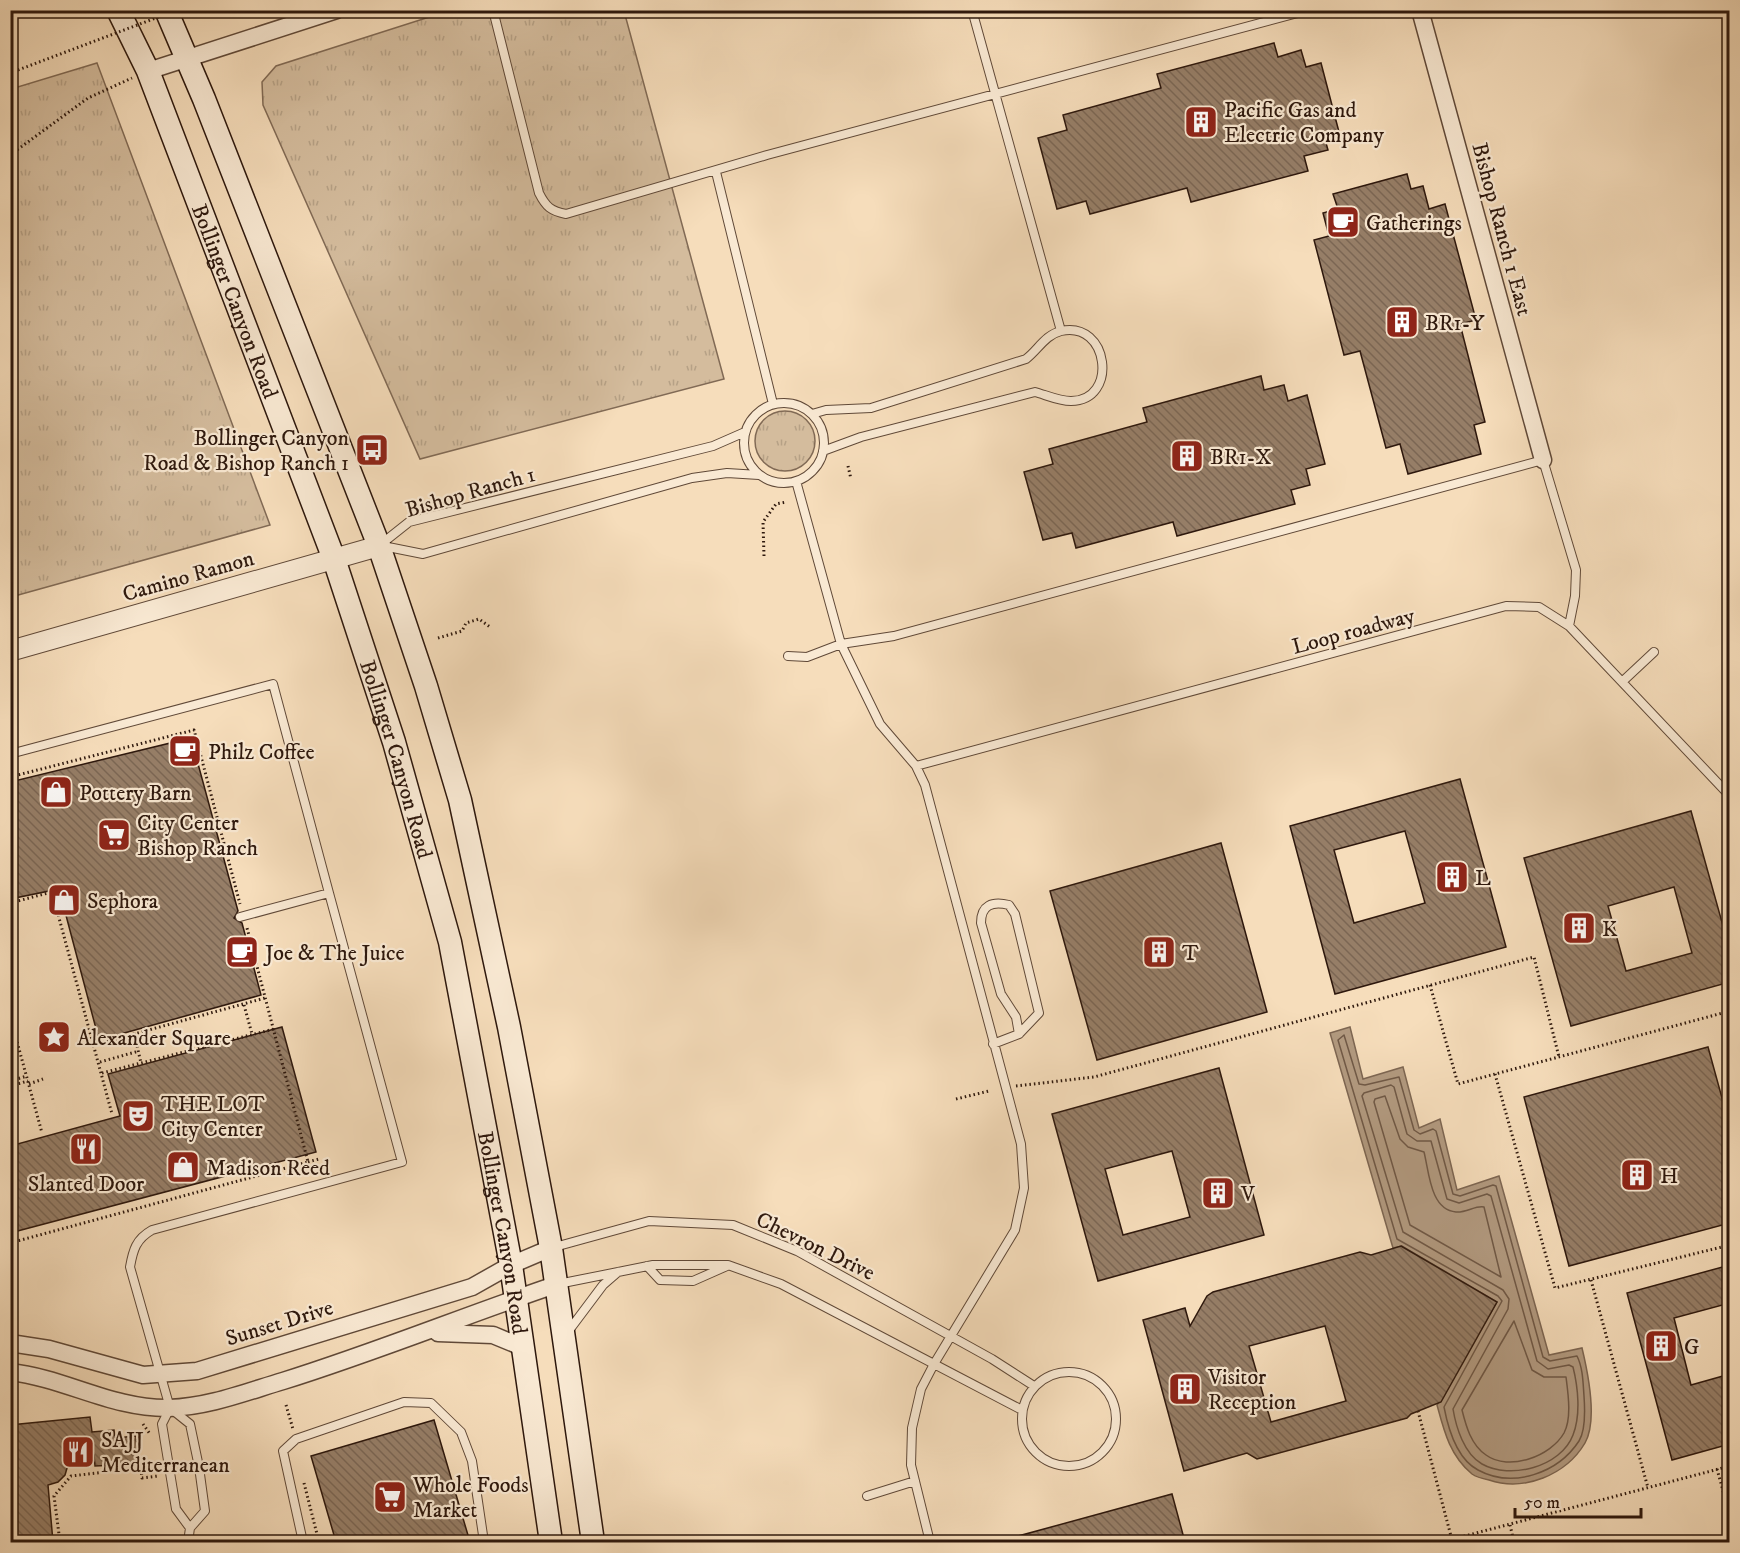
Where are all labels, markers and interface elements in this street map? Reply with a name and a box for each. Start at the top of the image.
place label: Pacific Gas and Electric Company [1224,97,1384,149]
building icon: Pacific Gas and Electric Company [1183,104,1219,140]
street label: Bishop Ranch 1 East [1465,140,1538,319]
street label: Bollinger Canyon Road [185,200,284,402]
cafe icon: Gatherings [1325,204,1361,240]
place label: Gatherings [1366,210,1462,237]
building icon: BR1-Y [1384,304,1420,340]
place label: BR1-Y [1425,310,1485,337]
place label: Bollinger Canyon Road & Bishop Ranch 1 [143,425,349,477]
bus stop icon: Bollinger Canyon Road & Bishop Ranch 1 [354,432,390,468]
building icon: BR1-X [1169,438,1205,474]
place label: BR1-X [1210,444,1271,471]
street label: Bishop Ranch 1 [402,461,539,524]
street label: Camino Ramon [119,545,258,608]
street label: Loop roadway [1289,602,1418,661]
street label: Bollinger Canyon Road [353,657,438,862]
cafe icon: Philz Coffee [167,733,203,769]
place label: Philz Coffee [208,739,315,766]
shop icon: Pottery Barn [38,774,74,810]
place label: Pottery Barn [79,780,192,807]
place label: City Center Bishop Ranch [137,810,259,862]
supermarket icon: City Center Bishop Ranch [96,817,132,853]
building icon: L [1434,859,1470,895]
place label: L [1475,865,1491,892]
shop icon: Sephora [46,882,82,918]
place label: Sephora [87,888,159,915]
building icon: K [1561,910,1597,946]
place label: K [1602,916,1618,943]
cafe icon: Joe & The Juice [224,934,260,970]
building icon: T [1141,934,1177,970]
place label: Joe & The Juice [263,940,405,967]
place label: T [1182,940,1199,967]
place icon: Alexander Square [36,1019,72,1055]
place label: Alexander Square [77,1025,231,1052]
place label: THE LOT City Center [161,1091,265,1143]
theatre icon: THE LOT City Center [120,1098,156,1134]
street label: Bollinger Canyon Road [471,1129,533,1336]
restaurant icon: Slanted Door [68,1131,104,1167]
shop icon: Madison Reed [165,1149,201,1185]
place label: Madison Reed [206,1155,330,1182]
building icon: H [1619,1157,1655,1193]
place label: H [1660,1163,1678,1190]
place label: Slanted Door [28,1171,145,1198]
building icon: V [1200,1175,1236,1211]
place label: V [1240,1181,1256,1208]
street label: Chevron Drive [751,1206,879,1287]
street label: Sunset Drive [222,1294,336,1353]
building icon: G [1643,1328,1679,1364]
place label: G [1684,1334,1699,1361]
place label: Visitor Reception [1207,1364,1297,1416]
building icon: Visitor Reception [1167,1371,1203,1407]
place label: SAJJ Mediterranean [101,1427,230,1479]
restaurant icon: SAJJ Mediterranean [60,1434,96,1470]
place label: Whole Foods Market [412,1472,529,1524]
supermarket icon: Whole Foods Market [372,1479,408,1515]
scale bar [1515,1481,1641,1519]
text: 50 m [1524,1492,1560,1514]

